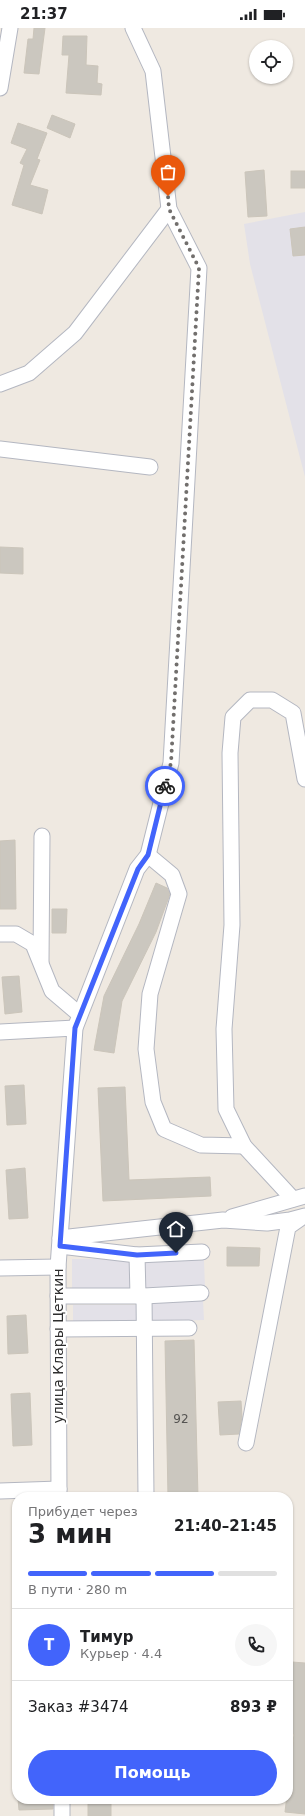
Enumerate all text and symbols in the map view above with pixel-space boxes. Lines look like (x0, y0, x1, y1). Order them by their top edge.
text: 21:37 (20, 5, 68, 23)
map controls (249, 40, 293, 84)
button: locate (249, 40, 293, 84)
pin (151, 155, 185, 196)
icon: bag (157, 161, 179, 183)
courier (145, 766, 185, 806)
icon: bike (154, 775, 176, 797)
pin (159, 1212, 193, 1253)
icon: home (165, 1218, 187, 1240)
street label: улица Клары Цеткин (50, 1268, 66, 1424)
house number: 92 (173, 1412, 189, 1426)
text: Прибудет через (28, 1504, 138, 1519)
text: 21:40–21:45 (174, 1517, 277, 1535)
text: 3 мин (28, 1519, 113, 1549)
text: В пути · 280 m (28, 1582, 127, 1597)
button: phone (235, 1624, 277, 1666)
text: Тимур (80, 1628, 134, 1646)
text: Т (44, 1636, 54, 1654)
text: Курьер · 4.4 (80, 1646, 162, 1661)
text: Заказ #3474 (28, 1698, 129, 1716)
text: 893 ₽ (230, 1698, 277, 1716)
button: Помощь (28, 1750, 277, 1796)

